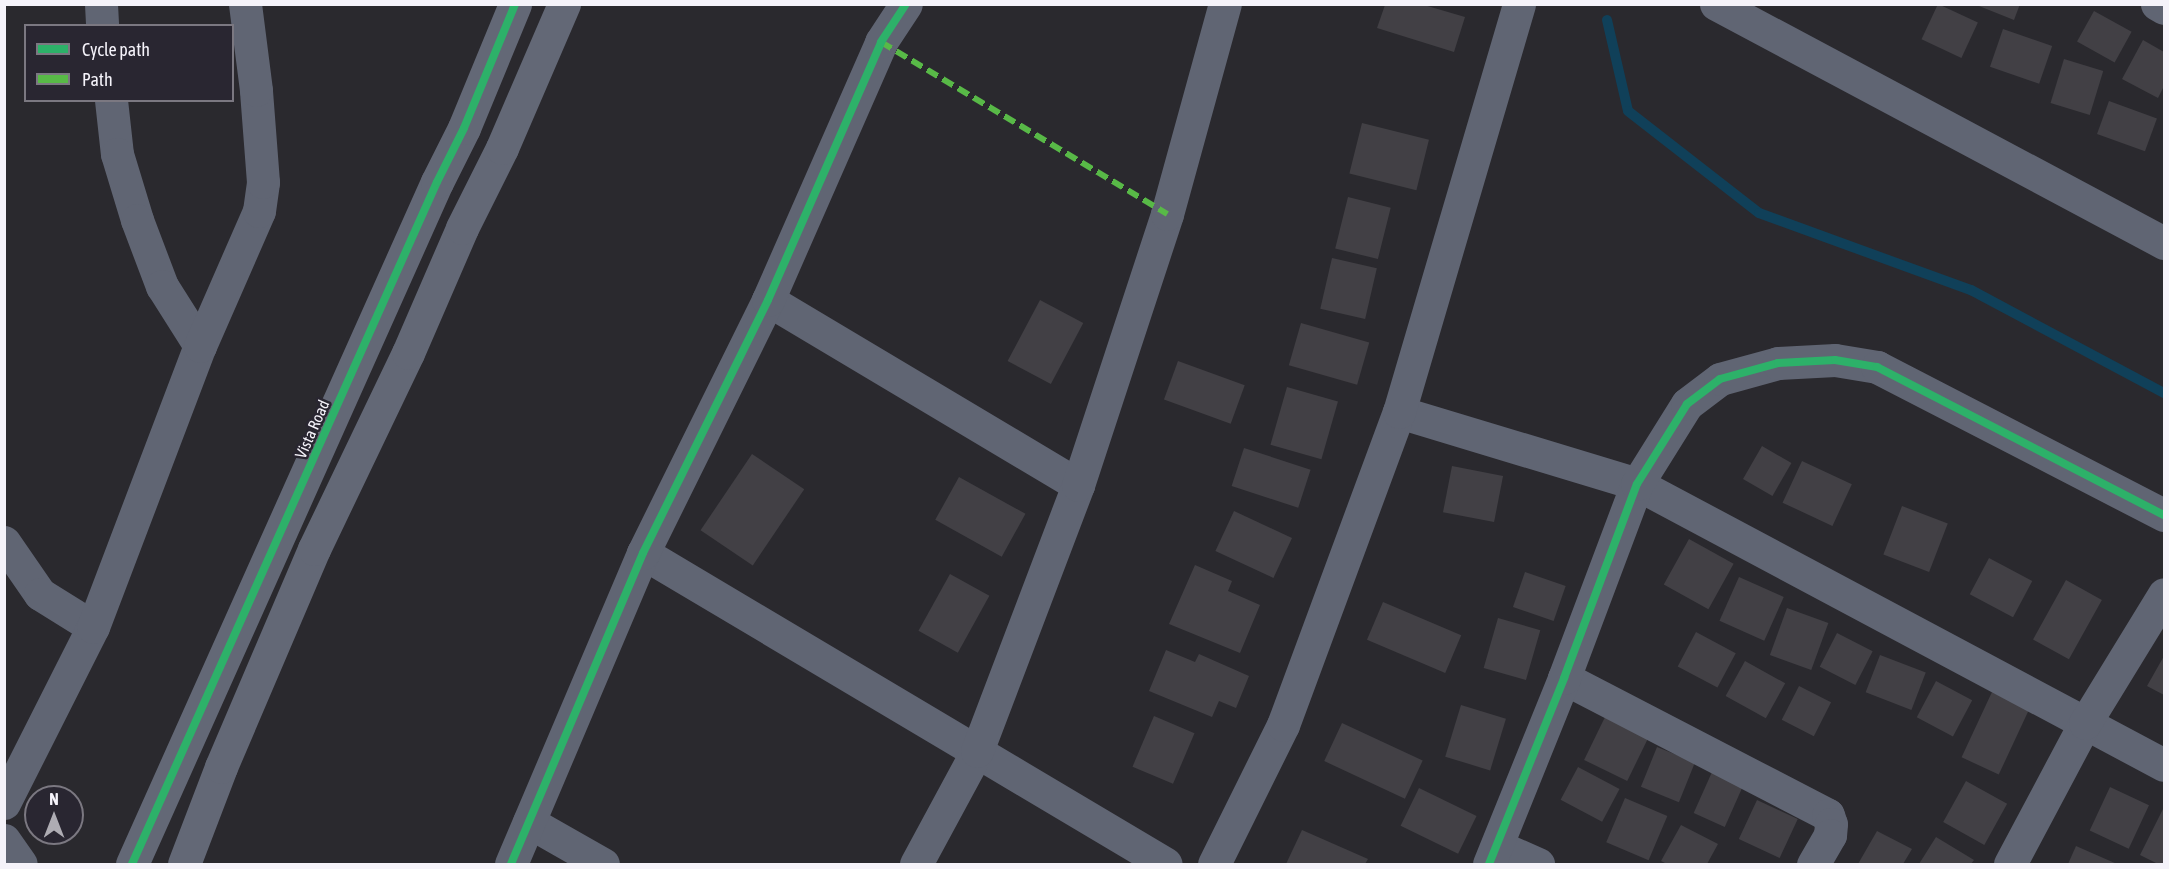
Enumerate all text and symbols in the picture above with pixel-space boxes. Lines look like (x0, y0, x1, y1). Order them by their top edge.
legend (24, 24, 234, 102)
text: Cycle path (82, 39, 150, 60)
text: Path (82, 69, 113, 90)
street label: Vista Road (291, 397, 333, 461)
north arrow (24, 785, 84, 845)
text: N (49, 790, 59, 808)

